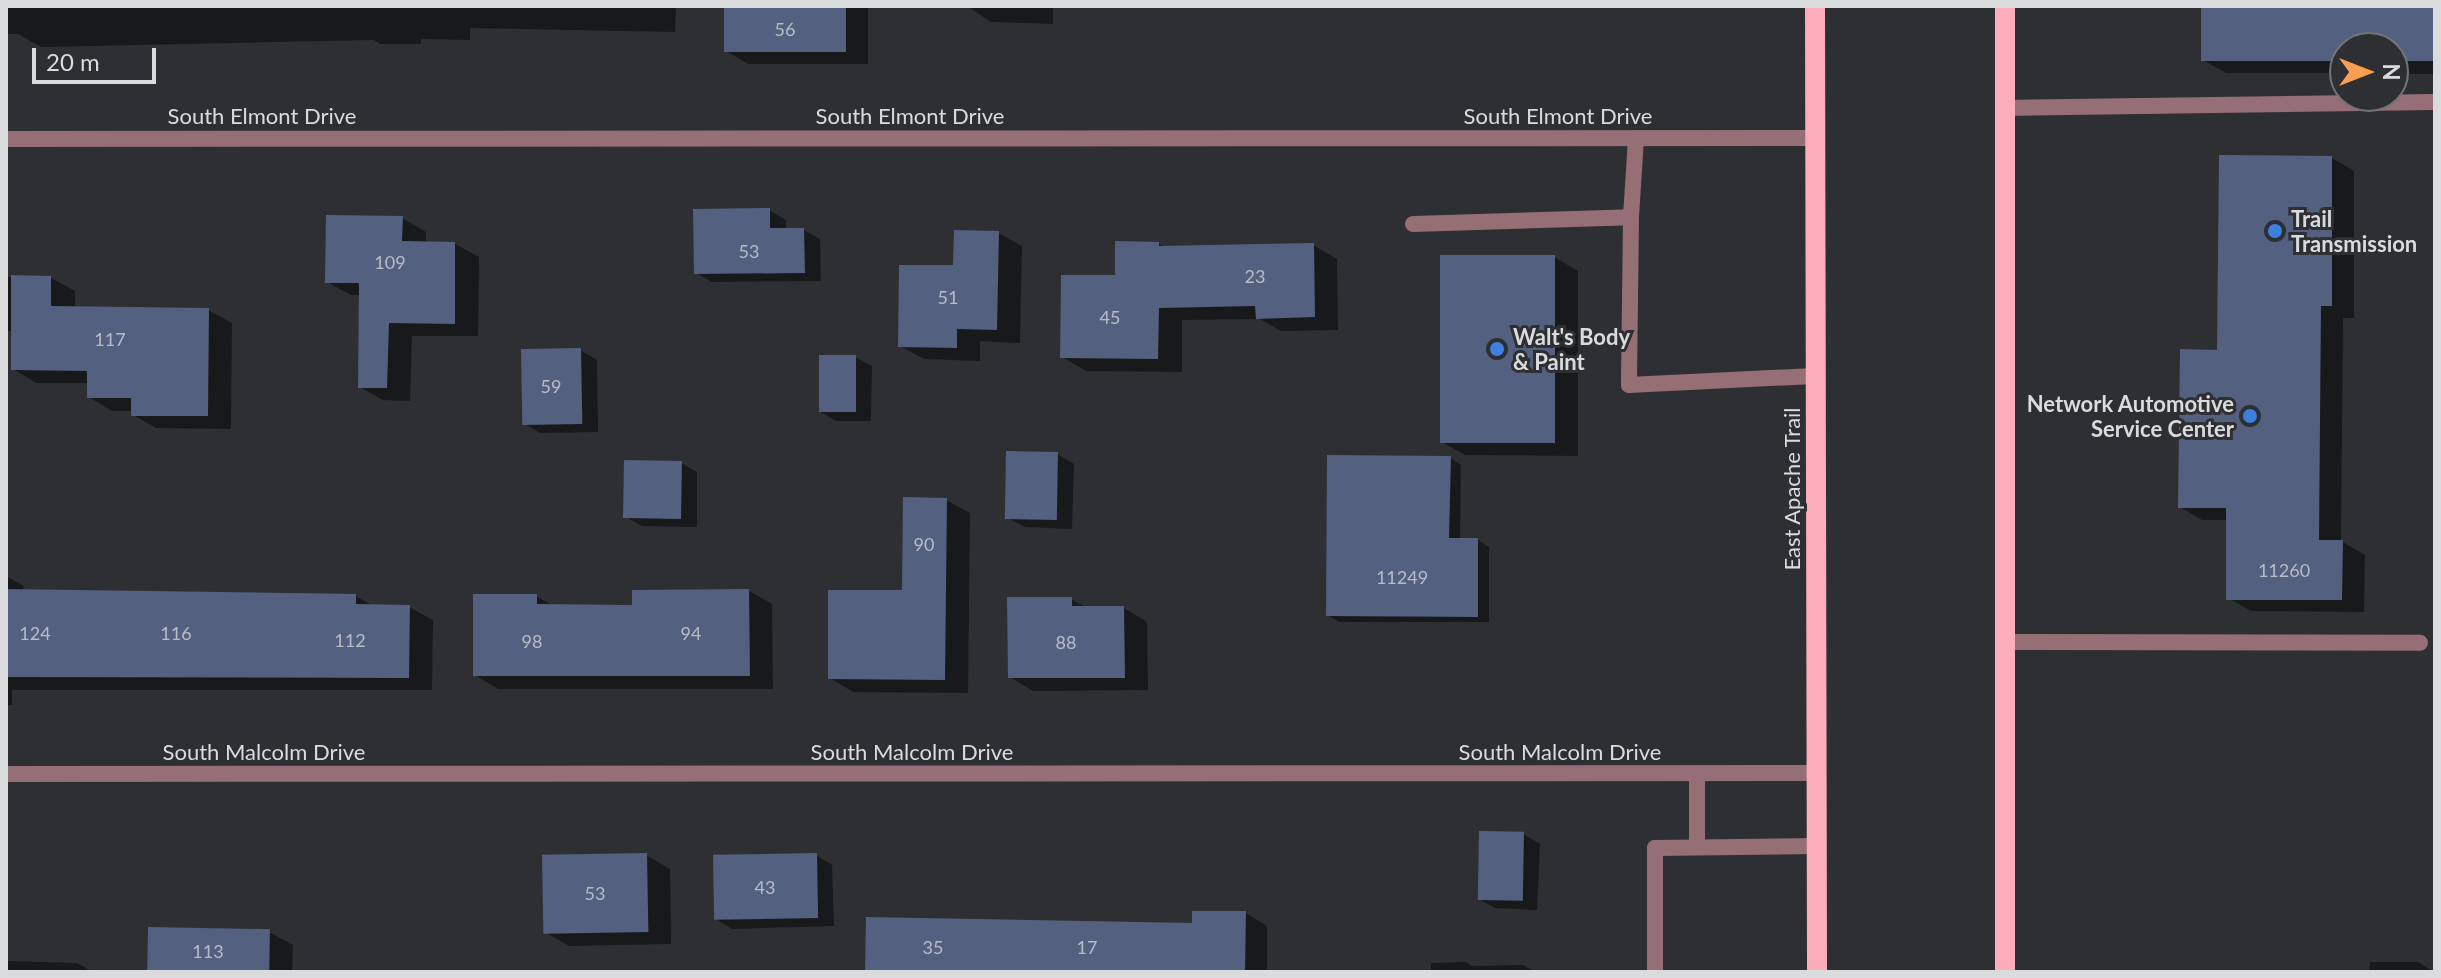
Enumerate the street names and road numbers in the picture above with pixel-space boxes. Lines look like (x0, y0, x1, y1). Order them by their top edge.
street label: South Elmont Drive (168, 103, 356, 129)
street label: South Elmont Drive (816, 103, 1004, 129)
street label: South Elmont Drive (1464, 103, 1652, 129)
street label: East Apache Trail (1779, 407, 1805, 571)
street label: South Malcolm Drive (163, 739, 365, 765)
street label: South Malcolm Drive (811, 739, 1013, 765)
street label: South Malcolm Drive (1459, 739, 1661, 765)

